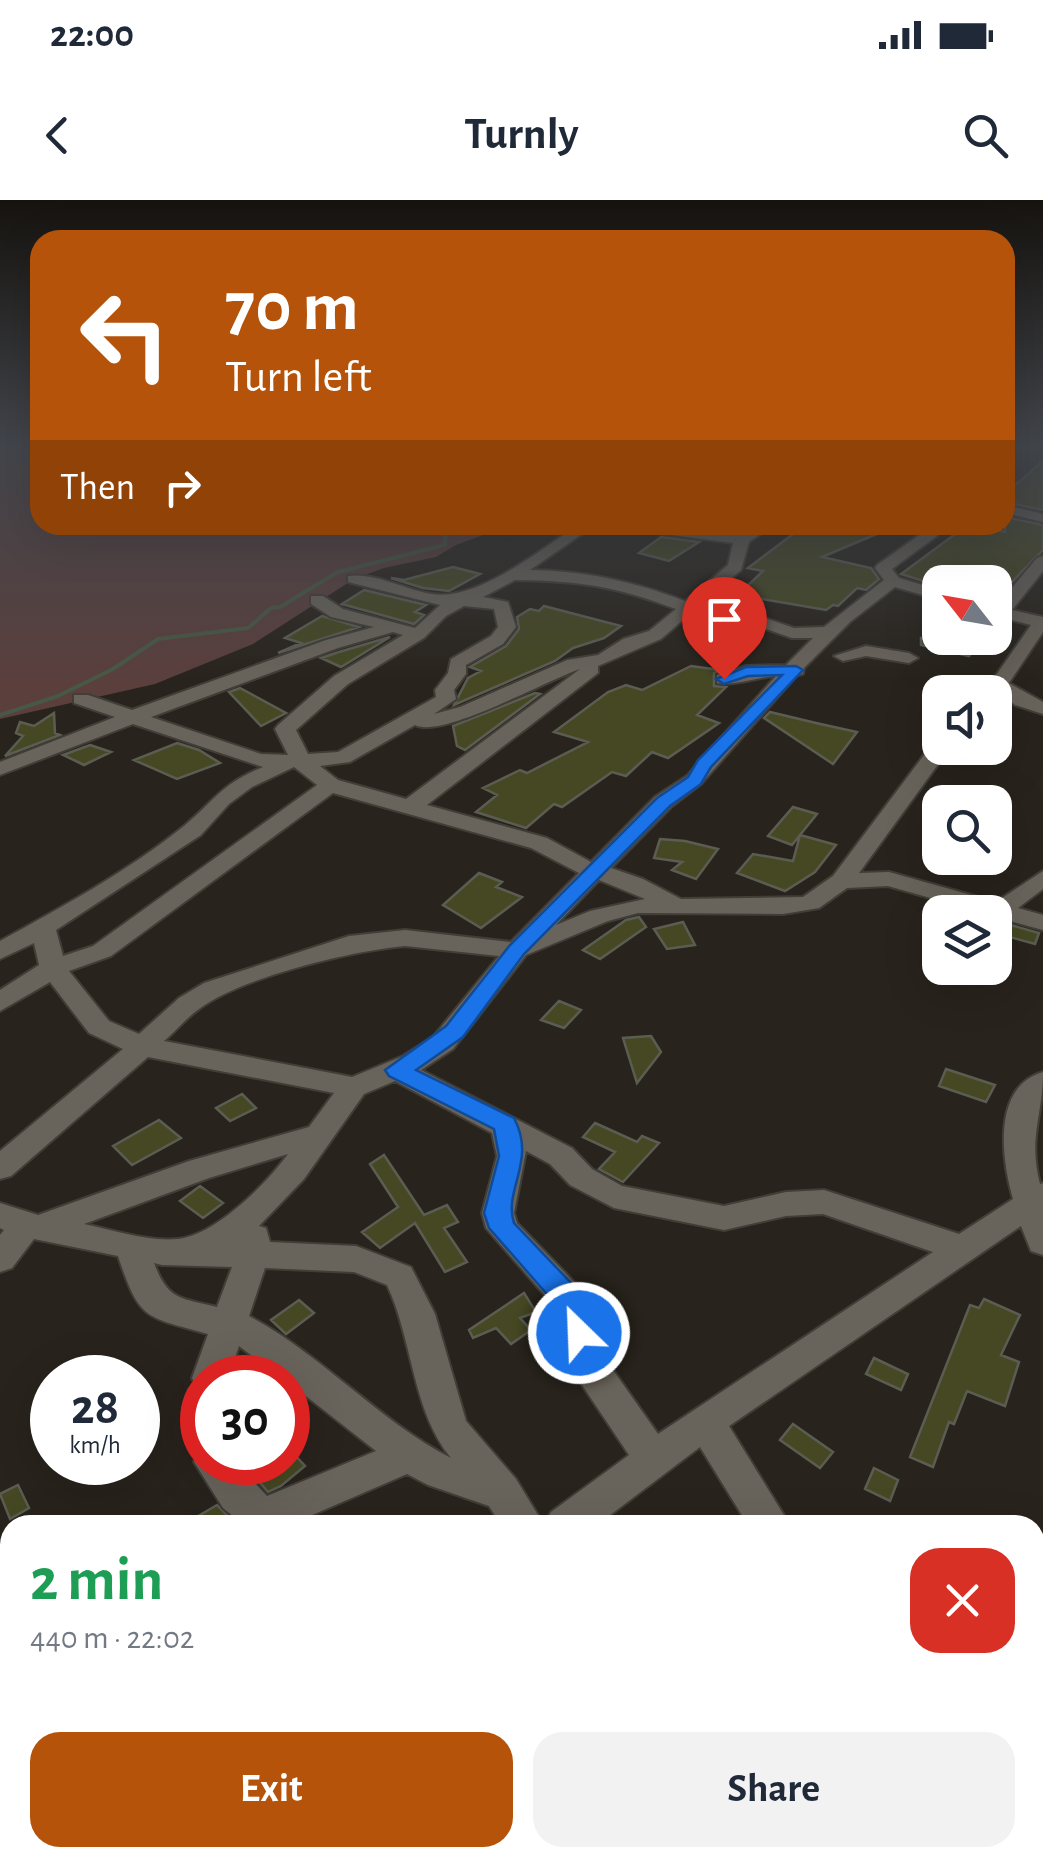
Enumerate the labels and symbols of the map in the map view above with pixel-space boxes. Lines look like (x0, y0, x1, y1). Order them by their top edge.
north arrow (922, 565, 1012, 655)
pin (682, 577, 767, 680)
position arrow (527, 1281, 631, 1385)
speed limit sign: 30 (180, 1355, 310, 1485)

